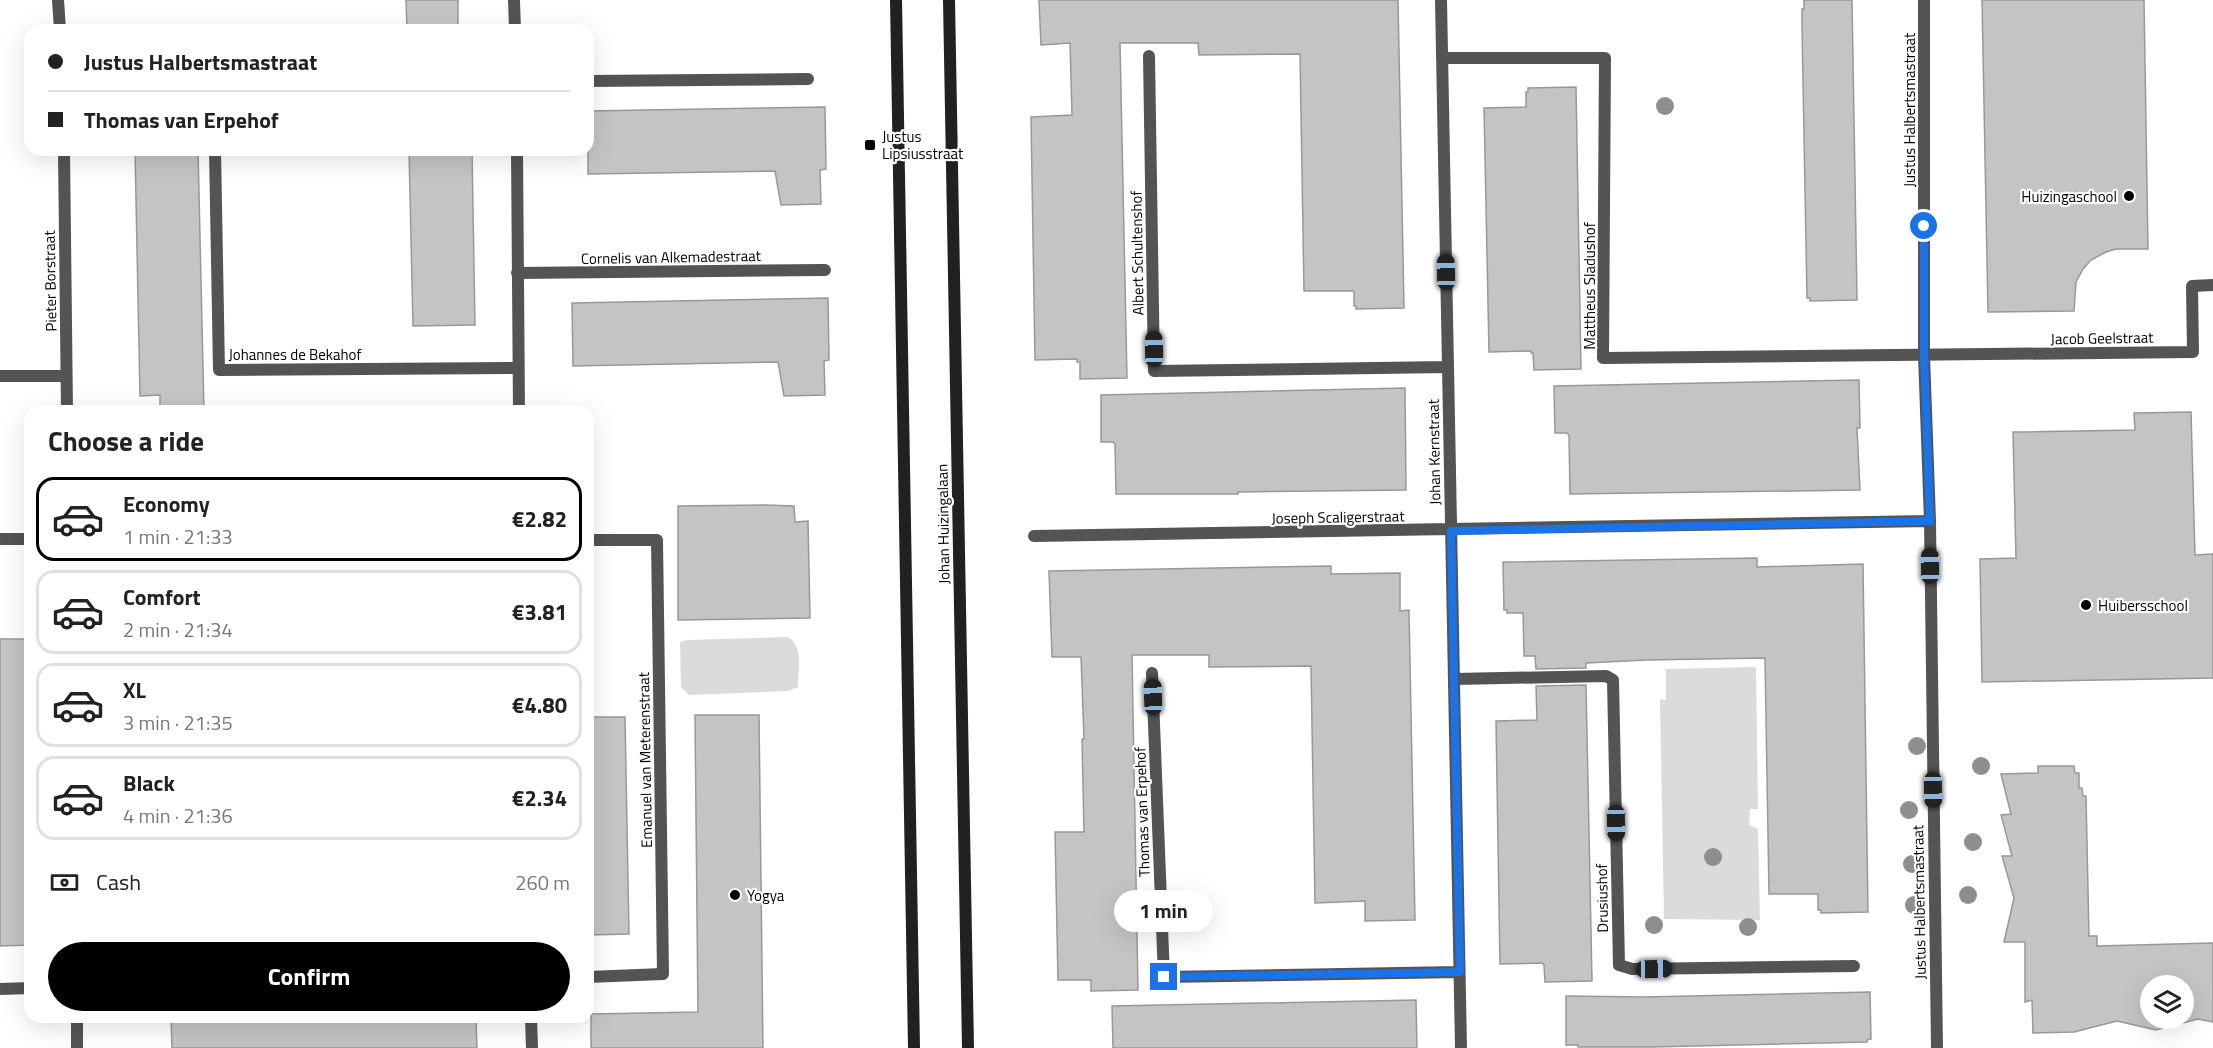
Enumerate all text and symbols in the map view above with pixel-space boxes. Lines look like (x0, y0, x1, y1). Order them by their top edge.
street label: Justus Halbertsmastraat (1898, 32, 1921, 187)
text: Justus Halbertsmastraat (84, 45, 317, 79)
text: Thomas van Erpehof (84, 103, 279, 137)
place label: Justus Lipsiusstraat (882, 125, 964, 165)
marker: Justus Lipsiusstraat (863, 138, 877, 152)
place label: Huizingaschool (2021, 185, 2117, 208)
marker: Huizingaschool (2122, 189, 2136, 203)
street label: Albert Schultenshof (1124, 190, 1150, 315)
route start (1910, 212, 1937, 239)
street label: Mattheus Sladushof (1578, 222, 1601, 350)
street label: Pieter Borstraat (38, 230, 62, 332)
street label: Cornelis van Alkemadestraat (581, 244, 762, 270)
car (1437, 254, 1455, 290)
street label: Jacob Geelstraat (2050, 326, 2154, 350)
car (1145, 331, 1163, 367)
street label: Johannes de Bekahof (229, 343, 361, 366)
street label: Johan Kernstraat (1422, 398, 1446, 505)
text: Choose a ride (48, 420, 204, 461)
street label: Johan Huizingalaan (930, 464, 956, 584)
text: Economy (123, 487, 210, 521)
icon: car (51, 492, 105, 546)
text: €2.82 (512, 502, 567, 536)
street label: Joseph Scaligerstraat (1271, 504, 1405, 530)
text: 1 min · 21:33 (123, 521, 233, 552)
car (1921, 548, 1939, 584)
text: Comfort (123, 580, 201, 614)
icon: car (51, 585, 105, 639)
place label: Huibersschool (2098, 594, 2188, 617)
text: €3.81 (512, 595, 567, 629)
marker: Huibersschool (2079, 598, 2093, 612)
text: 2 min · 21:34 (123, 614, 233, 645)
street label: Emanuel van Meterenstraat (632, 671, 658, 848)
text: XL (123, 673, 146, 707)
icon: car (51, 678, 105, 732)
car (1143, 679, 1163, 715)
text: €4.80 (512, 688, 567, 722)
text: 3 min · 21:35 (123, 707, 233, 738)
street label: Thomas van Erpehof (1128, 747, 1156, 877)
text: Black (123, 766, 175, 800)
icon: car (51, 771, 105, 825)
car (1924, 772, 1942, 808)
text: €2.34 (512, 781, 567, 815)
text: 4 min · 21:36 (123, 800, 233, 831)
car (1607, 805, 1625, 841)
street label: Justus Halbertsmastraat (1906, 824, 1932, 979)
street label: Drusiushof (1590, 863, 1614, 933)
text: Cash (96, 865, 141, 899)
icon: cash (48, 866, 81, 899)
text: 260 m (515, 867, 570, 898)
place label: Yogya (747, 884, 785, 907)
marker: Yogya (728, 888, 742, 902)
callout: 1 min (1114, 890, 1214, 932)
text: 1 min (1139, 895, 1188, 926)
button: Confirm (48, 942, 570, 1011)
car (1636, 960, 1672, 978)
route end (1150, 963, 1177, 990)
map controls (2140, 975, 2194, 1029)
button: layers (2140, 975, 2194, 1029)

